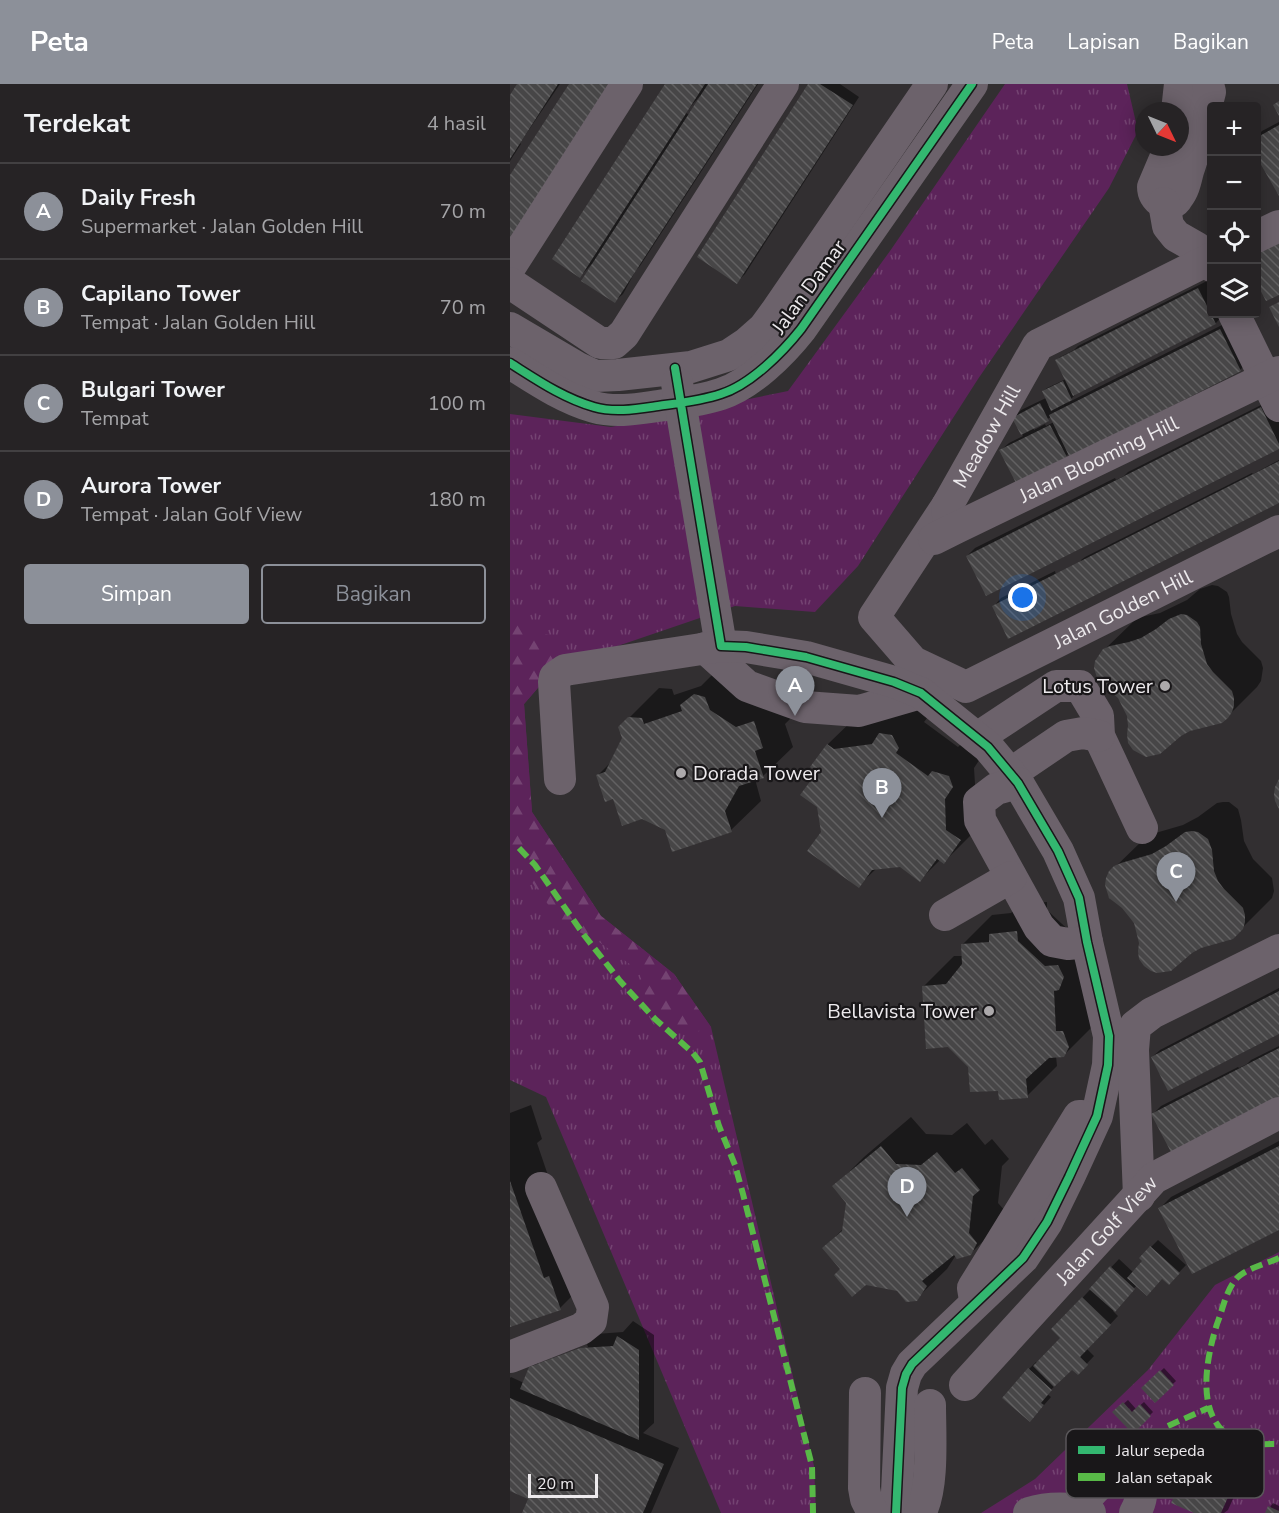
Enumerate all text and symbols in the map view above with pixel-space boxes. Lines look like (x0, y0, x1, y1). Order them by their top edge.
text: Peta (30, 23, 89, 61)
text: Peta (992, 28, 1034, 56)
text: Lapisan (1067, 28, 1140, 56)
text: Bagikan (1173, 28, 1249, 56)
north arrow (1135, 102, 1189, 156)
map controls (1207, 102, 1261, 318)
button: + (1207, 102, 1261, 156)
text: Terdekat (24, 106, 130, 141)
text: 4 hasil (427, 110, 486, 137)
button: − (1207, 156, 1261, 210)
text: Daily Fresh (81, 183, 196, 213)
text: A (36, 198, 51, 225)
text: 70 m (440, 198, 486, 225)
button: locate (1207, 210, 1261, 264)
text: Supermarket · Jalan Golden Hill (81, 213, 363, 240)
street label: Jalan Damar (765, 234, 852, 340)
button: layers (1207, 264, 1261, 318)
text: Capilano Tower (81, 279, 240, 309)
text: B (37, 294, 50, 321)
text: 70 m (440, 294, 486, 321)
text: Tempat · Jalan Golden Hill (81, 309, 315, 336)
text: Bulgari Tower (81, 375, 225, 405)
street label: Meadow Hill (947, 379, 1027, 493)
text: C (37, 390, 50, 417)
text: 100 m (428, 390, 486, 417)
text: Tempat (81, 405, 149, 432)
street label: Jalan Blooming Hill (1014, 409, 1183, 509)
text: Aurora Tower (81, 471, 221, 501)
text: D (36, 486, 51, 513)
text: 180 m (428, 486, 486, 513)
text: Tempat · Jalan Golf View (81, 501, 302, 528)
street label: Jalan Golden Hill (1048, 563, 1197, 655)
button: Simpan (24, 564, 249, 624)
button: Bagikan (261, 564, 486, 624)
your location (1008, 583, 1037, 612)
pin: A (776, 666, 814, 716)
place label: Lotus Tower (1042, 673, 1153, 700)
marker: Lotus Tower (1158, 679, 1172, 693)
place label: Dorada Tower (693, 760, 820, 787)
marker: Dorada Tower (674, 766, 688, 780)
pin: B (862, 768, 902, 818)
pin: C (1156, 852, 1196, 902)
place label: Bellavista Tower (827, 998, 977, 1025)
marker: Bellavista Tower (982, 1004, 996, 1018)
pin: D (888, 1168, 926, 1217)
street label: Jalan Golf View (1049, 1169, 1164, 1291)
legend (1066, 1429, 1264, 1498)
text: Jalur sepeda (1115, 1440, 1205, 1462)
text: Jalan setapak (1115, 1467, 1213, 1489)
scale bar (528, 1471, 598, 1498)
text: 20 m (537, 1473, 574, 1495)

